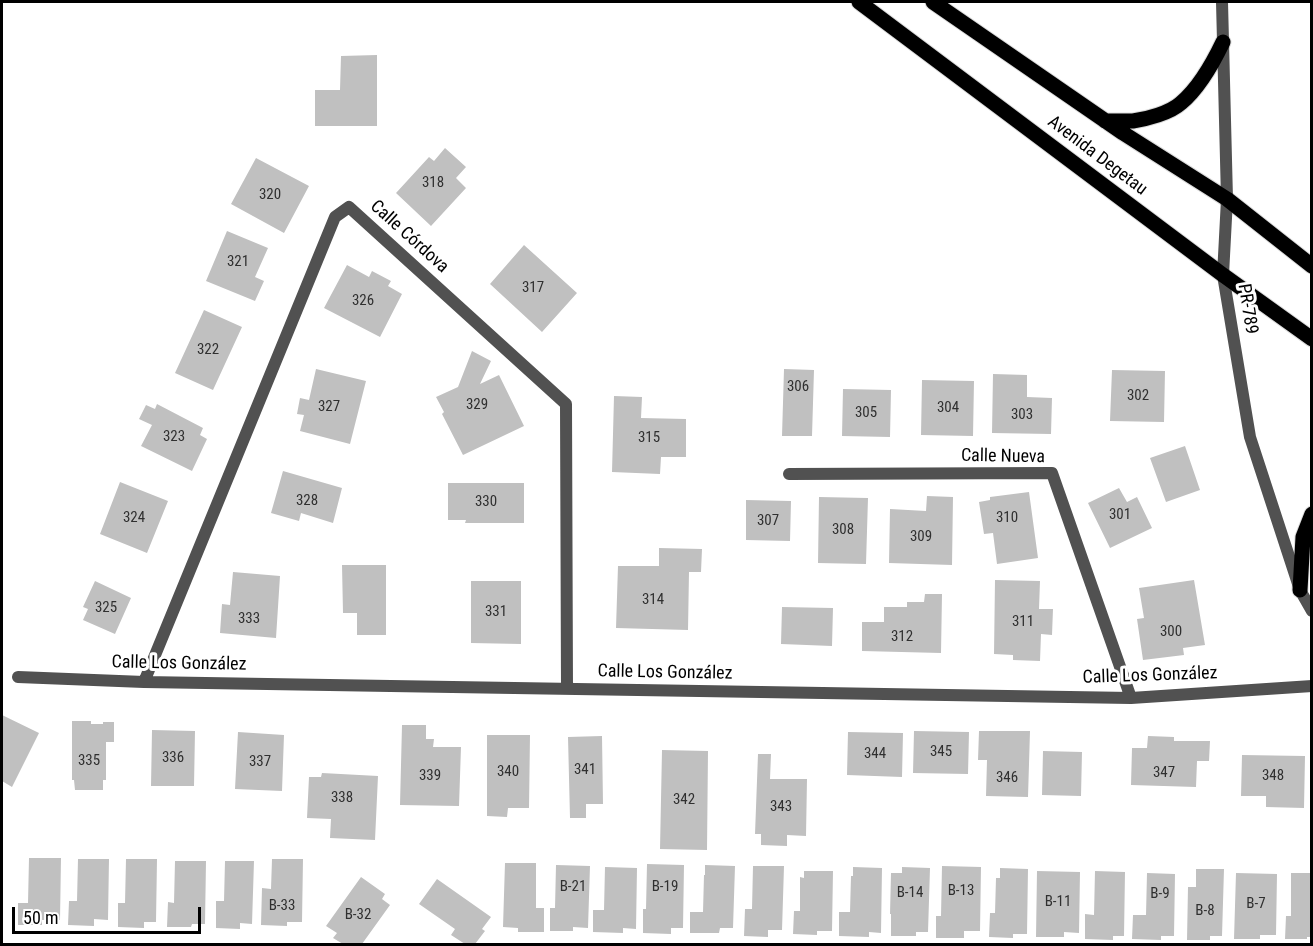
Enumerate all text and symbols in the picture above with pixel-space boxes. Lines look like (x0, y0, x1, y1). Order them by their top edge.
street label: Avenida Degetau (1043, 112, 1151, 200)
house number: 318 (422, 174, 444, 192)
house number: 320 (259, 186, 281, 204)
street label: Calle Córdova (365, 196, 453, 278)
house number: 321 (227, 253, 249, 271)
house number: 317 (522, 279, 544, 297)
street label: PR-789 (1232, 282, 1262, 336)
house number: 326 (352, 292, 374, 310)
house number: 322 (197, 341, 219, 359)
house number: 306 (787, 378, 809, 396)
house number: 302 (1127, 387, 1149, 405)
house number: 329 (466, 396, 488, 414)
house number: 327 (318, 398, 340, 416)
house number: 304 (937, 399, 959, 417)
house number: 305 (855, 404, 877, 422)
house number: 303 (1011, 406, 1033, 424)
house number: 323 (163, 428, 185, 446)
house number: 315 (638, 429, 660, 447)
street label: Calle Nueva (961, 445, 1045, 469)
house number: 328 (296, 492, 318, 510)
house number: 330 (475, 493, 497, 511)
house number: 301 (1109, 506, 1131, 524)
house number: 324 (123, 509, 145, 527)
house number: 310 (996, 509, 1018, 527)
house number: 307 (757, 512, 779, 530)
house number: 308 (832, 521, 854, 539)
house number: 309 (910, 528, 932, 546)
house number: 314 (642, 591, 664, 609)
house number: 325 (95, 599, 117, 617)
house number: 331 (485, 603, 507, 621)
house number: 333 (238, 610, 260, 628)
house number: 311 (1012, 613, 1034, 631)
house number: 300 (1160, 623, 1182, 641)
house number: 312 (891, 628, 913, 646)
street label: Calle Los González (111, 652, 247, 676)
street label: Calle Los González (597, 661, 733, 685)
street label: Calle Los González (1082, 663, 1218, 689)
house number: 345 (930, 743, 952, 761)
house number: 344 (864, 745, 886, 763)
house number: 336 (162, 749, 184, 767)
house number: 335 (78, 752, 100, 770)
house number: 337 (249, 753, 271, 771)
house number: 341 (574, 761, 596, 779)
house number: 340 (497, 763, 519, 781)
house number: 347 (1153, 764, 1175, 782)
house number: 339 (419, 767, 441, 785)
house number: 348 (1262, 767, 1284, 785)
house number: 346 (996, 769, 1018, 787)
house number: 338 (331, 789, 353, 807)
house number: 342 (673, 791, 695, 809)
house number: 343 (770, 798, 792, 816)
house number: B-21 (560, 878, 586, 896)
house number: B-19 (652, 878, 678, 896)
house number: B-13 (948, 882, 974, 900)
house number: B-14 (897, 884, 923, 902)
house number: B-9 (1150, 885, 1170, 903)
house number: B-11 (1045, 893, 1071, 911)
scale bar (15, 895, 204, 933)
house number: B-7 (1246, 895, 1266, 913)
house number: B-33 (269, 897, 295, 915)
house number: B-8 (1195, 902, 1215, 920)
house number: B-32 (345, 906, 371, 924)
text: 50 m (23, 907, 58, 928)

